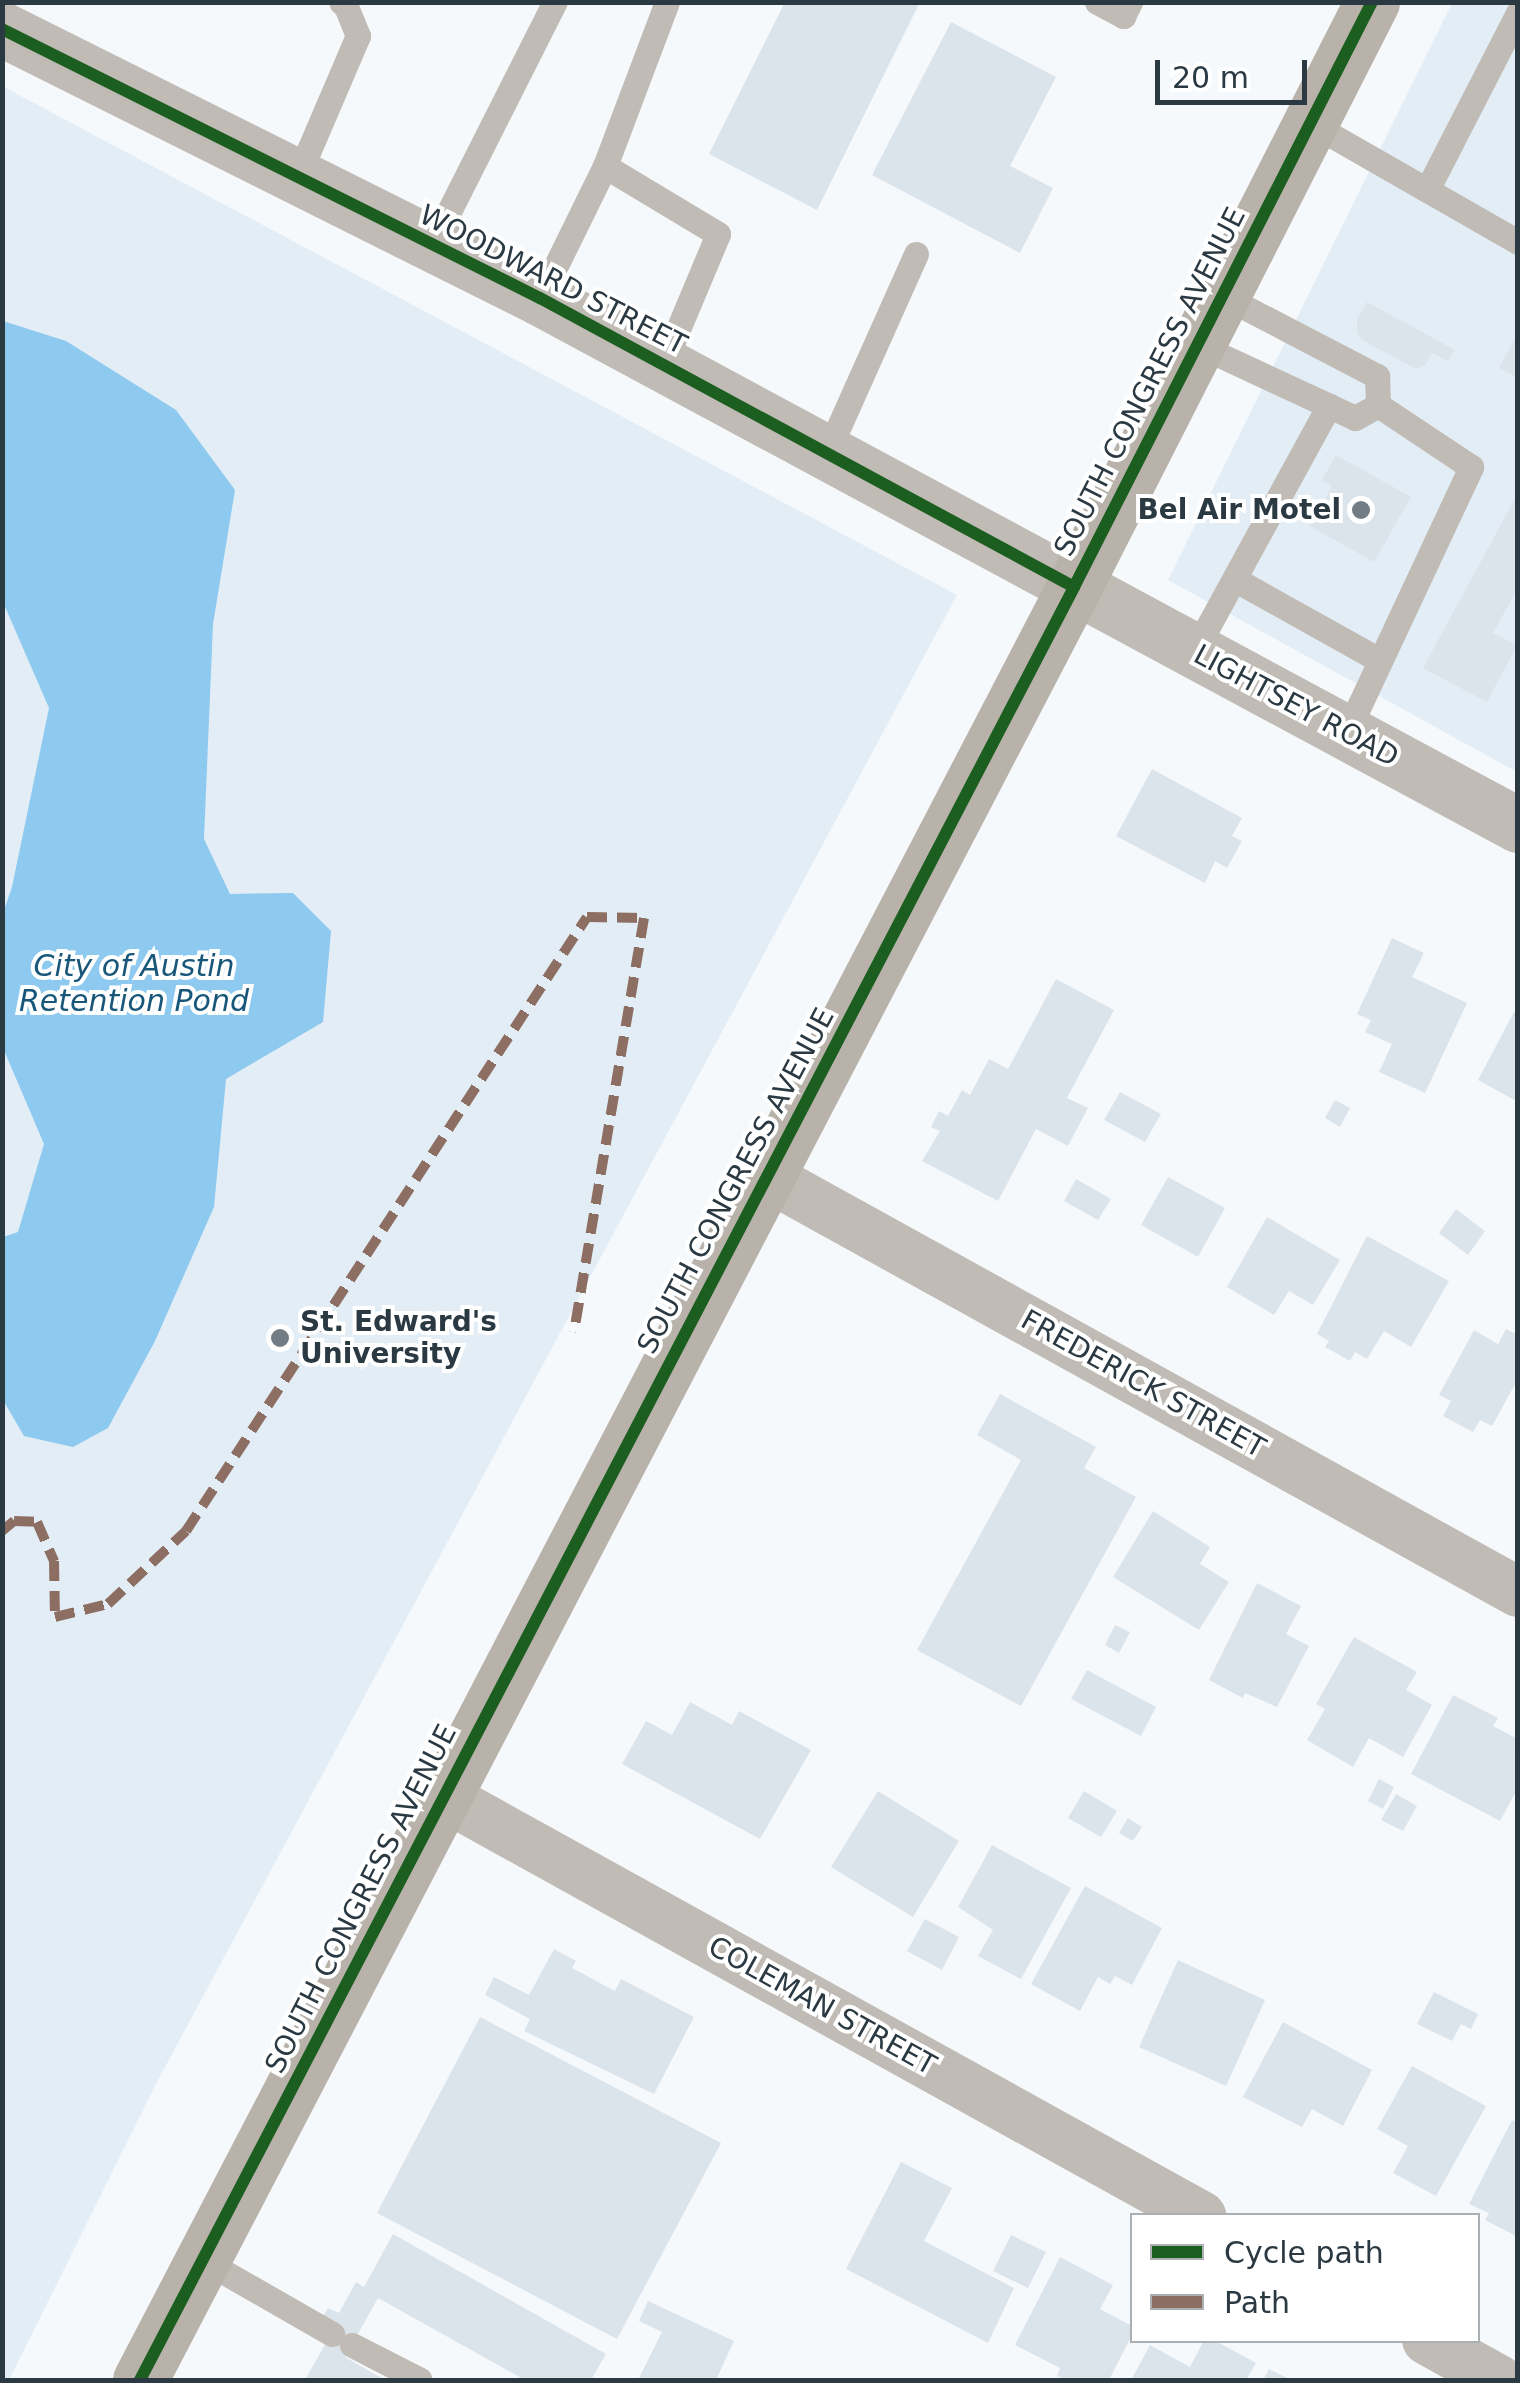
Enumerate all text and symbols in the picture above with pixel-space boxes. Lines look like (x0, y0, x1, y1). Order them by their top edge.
scale bar (1160, 40, 1312, 102)
text: 20 m (1172, 60, 1249, 95)
street label: WOODWARD STREET (414, 198, 692, 362)
street label: SOUTH CONGRESS AVENUE (1047, 202, 1253, 562)
place label: Bel Air Motel (1137, 493, 1341, 527)
marker: Bel Air Motel (1350, 499, 1372, 521)
street label: LIGHTSEY ROAD (1188, 638, 1404, 774)
water label: City of Austin Retention Pond (19, 948, 249, 1018)
street label: SOUTH CONGRESS AVENUE (630, 1002, 842, 1360)
street label: FREDERICK STREET (1015, 1303, 1271, 1465)
place label: St. Edward's University (300, 1305, 497, 1371)
marker: St. Edward's University (269, 1327, 291, 1349)
street label: SOUTH CONGRESS AVENUE (258, 1719, 464, 2079)
street label: COLEMAN STREET (702, 1930, 942, 2082)
legend (1130, 2213, 1480, 2343)
text: Cycle path (1224, 2235, 1384, 2270)
text: Path (1224, 2285, 1290, 2320)

